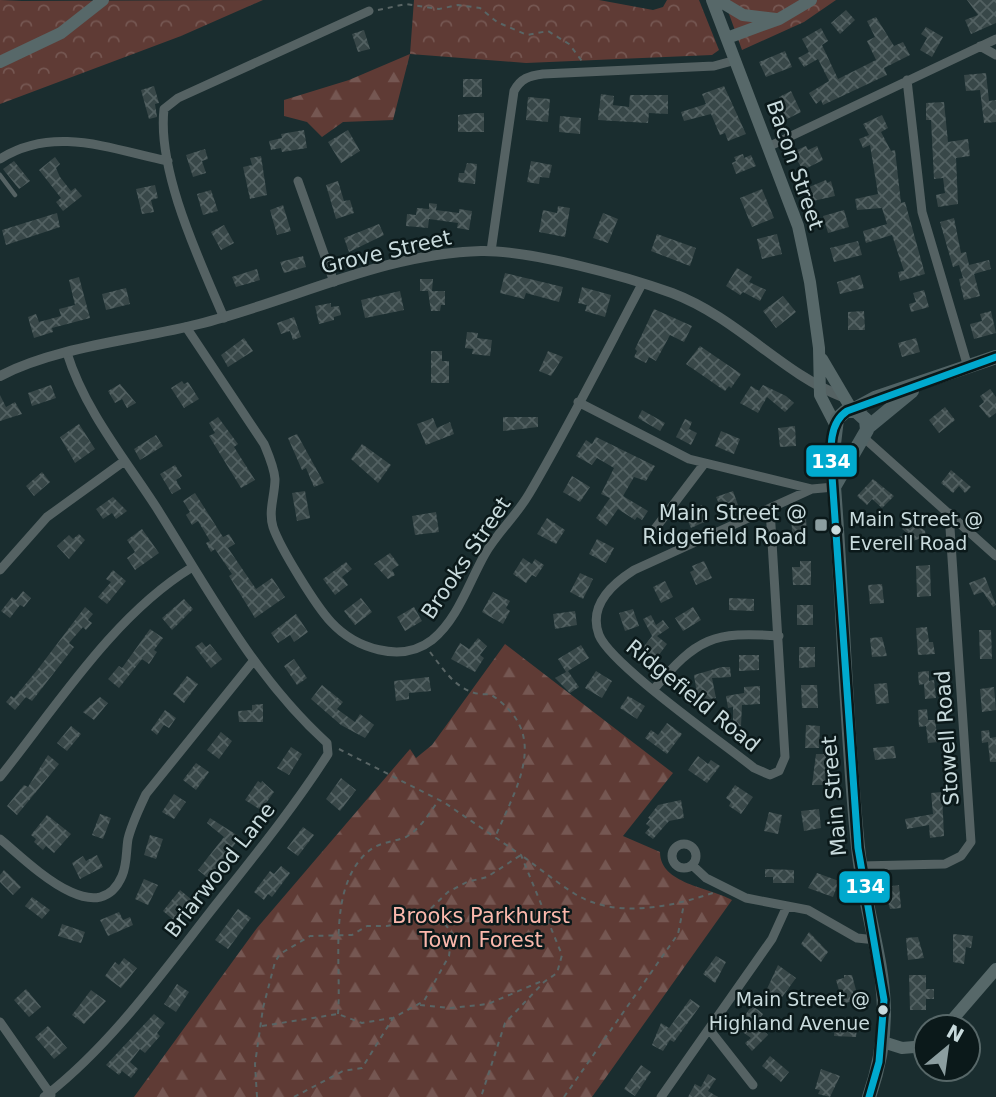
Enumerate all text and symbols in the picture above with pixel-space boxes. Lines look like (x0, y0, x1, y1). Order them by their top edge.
street label: Bacon Street (762, 97, 828, 233)
street label: Grove Street (318, 225, 454, 279)
line badge: 134 (805, 444, 858, 478)
text: 134 (811, 450, 851, 472)
street label: Brooks Street (416, 492, 516, 624)
place label: Main Street @ Ridgefield Road (642, 501, 807, 549)
place label: Main Street @ Everell Road (849, 508, 983, 554)
marker: Main Street @ Ridgefield Road (813, 517, 829, 533)
marker: Main Street @ Everell Road (829, 523, 843, 537)
street label: Ridgefield Road (621, 635, 765, 757)
street label: Stowell Road (930, 670, 964, 806)
street label: Main Street (817, 735, 851, 857)
street label: Briarwood Lane (160, 798, 280, 942)
line badge: 134 (838, 870, 891, 904)
text: 134 (845, 875, 885, 897)
park label: Brooks Parkhurst Town Forest (392, 904, 570, 952)
place label: Main Street @ Highland Avenue (709, 988, 870, 1034)
marker: Main Street @ Highland Avenue (876, 1003, 890, 1017)
north arrow (912, 1013, 982, 1083)
text: N (943, 1020, 968, 1047)

